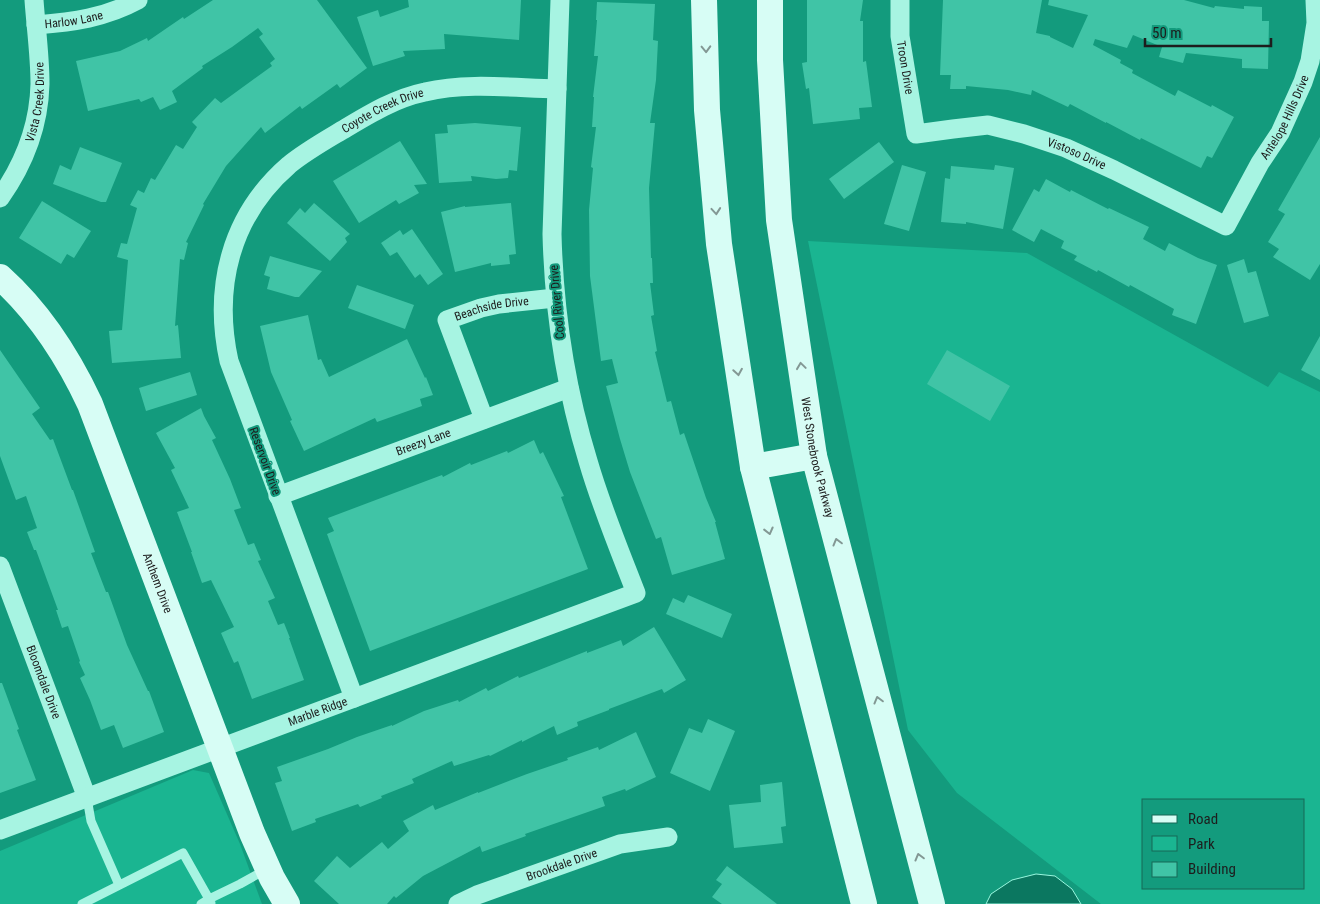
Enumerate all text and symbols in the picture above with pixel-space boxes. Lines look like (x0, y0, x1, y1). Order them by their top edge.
street label: Harlow Lane (44, 8, 105, 31)
scale bar (1145, 15, 1271, 47)
text: 50 m (1152, 24, 1182, 42)
street label: Troon Drive (894, 40, 916, 96)
one-way arrow (701, 45, 711, 53)
street label: Vista Creek Drive (23, 61, 47, 144)
street label: Antelope Hills Drive (1257, 73, 1312, 162)
street label: Coyote Creek Drive (339, 85, 425, 136)
street label: Vistoso Drive (1045, 135, 1108, 172)
one-way arrow (710, 207, 721, 215)
street label: Cool River Drive (547, 264, 567, 340)
street label: Beachside Drive (453, 294, 530, 324)
one-way arrow (796, 362, 807, 370)
one-way arrow (732, 368, 743, 376)
street label: West Stonebrook Parkway (798, 396, 837, 519)
street label: Reservoir Drive (246, 425, 284, 497)
street label: Breezy Lane (394, 425, 453, 459)
one-way arrow (763, 527, 774, 536)
one-way arrow (832, 538, 843, 547)
street label: Anthem Drive (140, 551, 175, 616)
street label: Bloomdale Drive (23, 643, 64, 721)
street label: Marble Ridge (286, 694, 350, 729)
one-way arrow (873, 695, 884, 704)
legend (1142, 799, 1305, 889)
text: Road (1188, 810, 1218, 828)
text: Park (1188, 835, 1215, 853)
street label: Brookdale Drive (524, 846, 599, 884)
one-way arrow (914, 852, 925, 861)
text: Building (1188, 860, 1236, 878)

